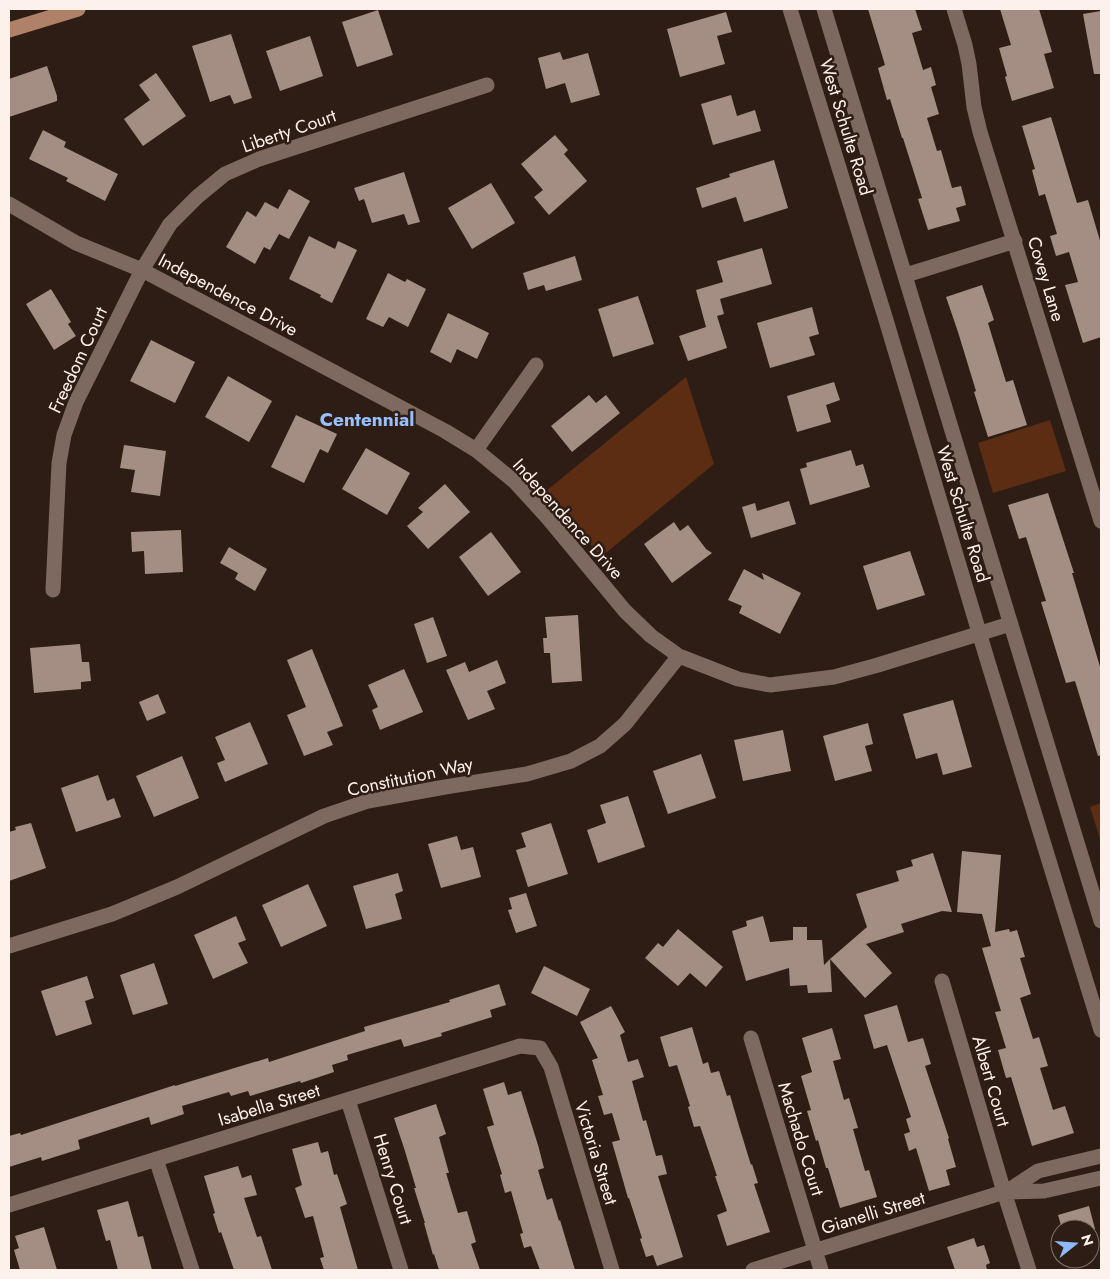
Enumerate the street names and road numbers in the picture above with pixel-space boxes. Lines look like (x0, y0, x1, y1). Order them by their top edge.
street label: West Schulte Road (813, 55, 879, 199)
street label: Liberty Court (238, 102, 340, 159)
street label: Covey Lane (1021, 233, 1071, 325)
street label: Independence Drive (154, 247, 302, 343)
street label: Freedom Court (42, 302, 114, 417)
street label: West Schulte Road (930, 442, 996, 586)
street label: Independence Drive (507, 453, 629, 585)
street label: Constitution Way (345, 751, 475, 803)
street label: Albert Court (966, 1032, 1017, 1130)
street label: Isabella Street (215, 1077, 324, 1133)
street label: Machado Court (771, 1079, 831, 1200)
street label: Victoria Street (568, 1098, 624, 1209)
street label: Henry Court (367, 1130, 419, 1228)
street label: Gianelli Street (818, 1185, 929, 1241)

